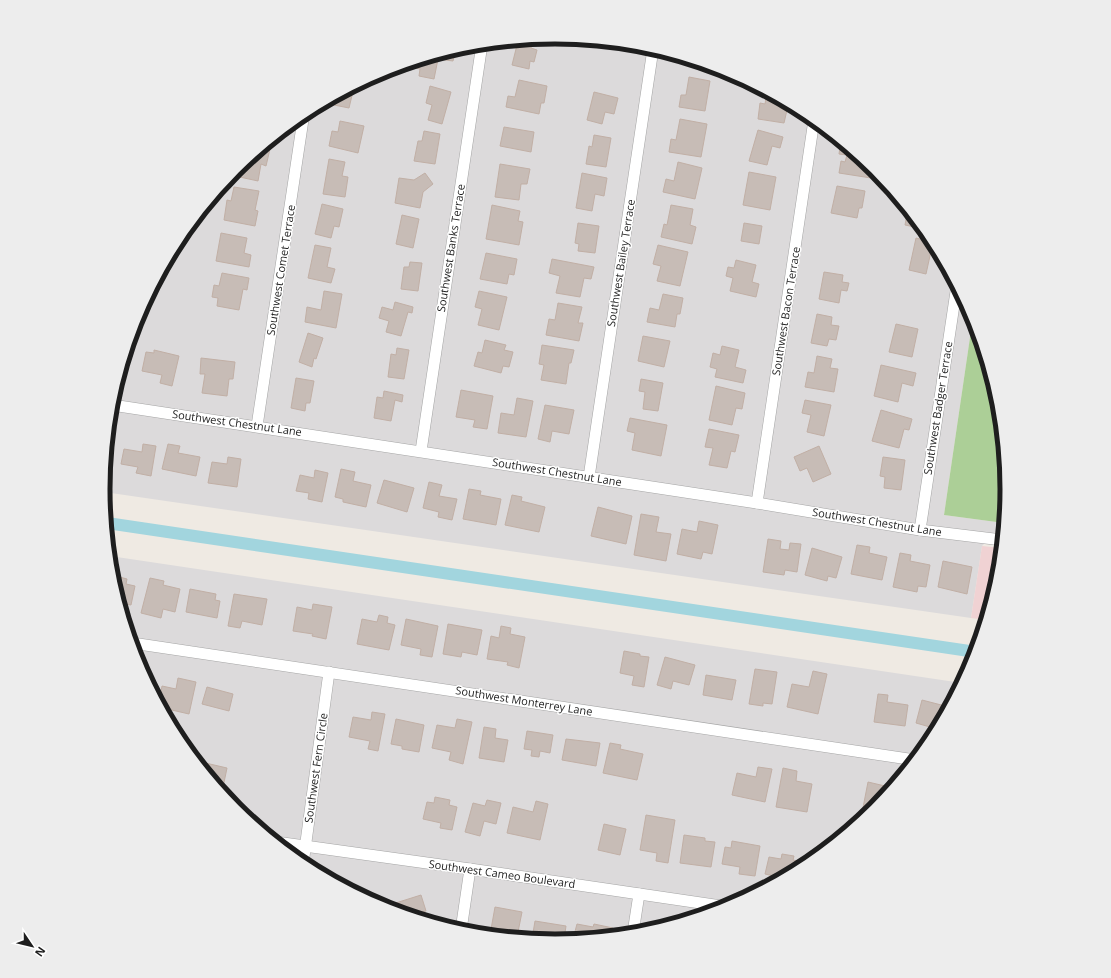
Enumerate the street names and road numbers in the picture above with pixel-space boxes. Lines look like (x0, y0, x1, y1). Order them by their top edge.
street label: Southwest Banks Terrace (433, 183, 468, 313)
street label: Southwest Bailey Terrace (603, 198, 638, 328)
street label: Southwest Comet Terrace (263, 203, 298, 336)
street label: Southwest Bacon Terrace (768, 245, 803, 376)
street label: Southwest Badger Terrace (920, 340, 955, 476)
street label: Southwest Chestnut Lane (171, 406, 303, 439)
street label: Southwest Chestnut Lane (491, 454, 623, 489)
street label: Southwest Chestnut Lane (811, 504, 943, 539)
street label: Southwest Monterrey Lane (455, 682, 594, 719)
street label: Southwest Fern Circle (300, 712, 331, 824)
street label: Southwest Cameo Boulevard (428, 856, 576, 891)

